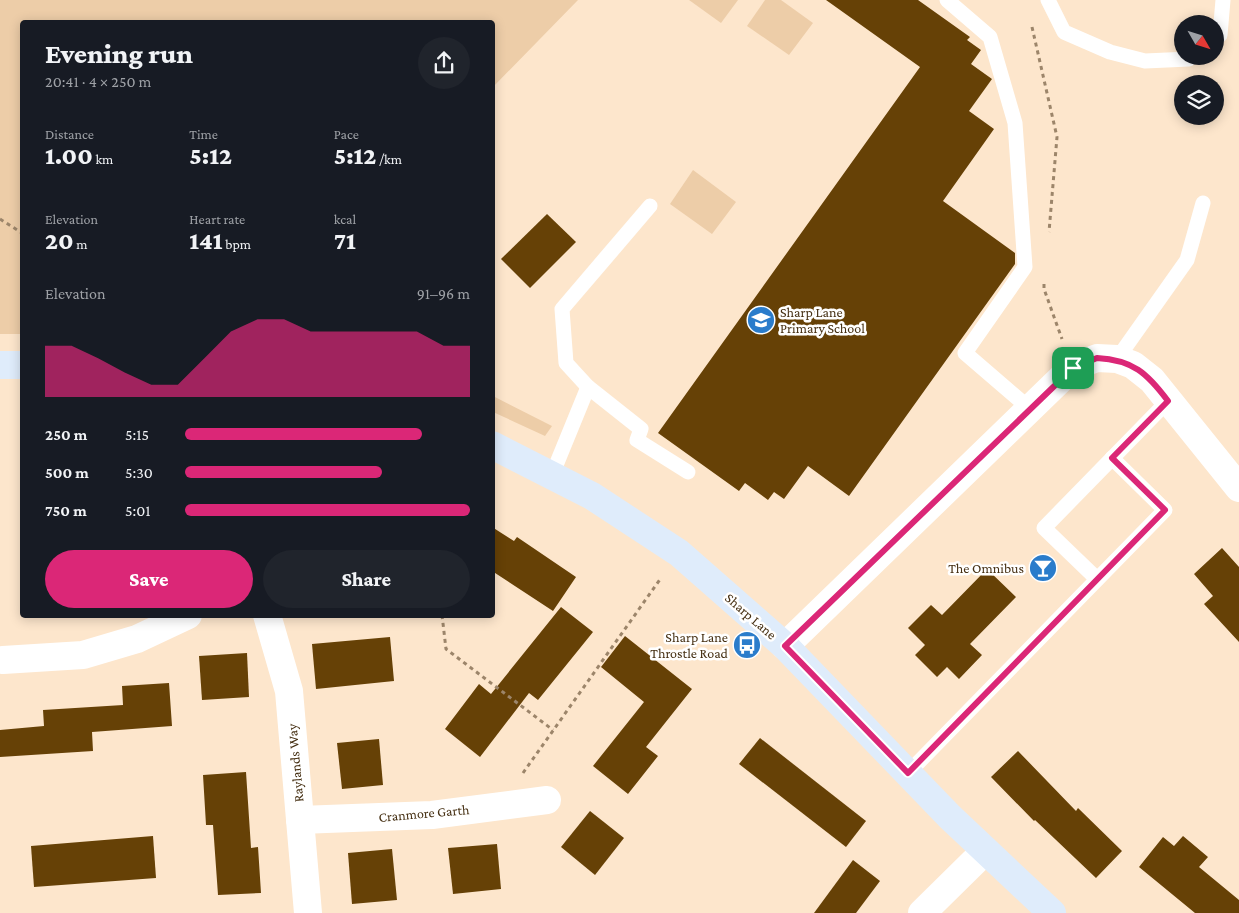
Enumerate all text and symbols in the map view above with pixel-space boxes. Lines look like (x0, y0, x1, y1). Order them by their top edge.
north arrow (1174, 15, 1224, 65)
map controls (1174, 15, 1224, 125)
button: share (418, 37, 470, 89)
text: Evening run (45, 38, 193, 69)
text: 20:41 · 4 × 250 m (45, 73, 151, 90)
button: layers (1174, 75, 1224, 125)
text: Distance (45, 126, 94, 142)
text: Time (189, 126, 218, 142)
text: Pace (334, 126, 359, 142)
text: 1.00 (45, 142, 93, 169)
text: 5:12 (189, 142, 232, 169)
text: 5:12 (334, 142, 376, 169)
text: km (93, 151, 113, 167)
text: /km (376, 151, 402, 167)
text: Elevation (45, 211, 98, 227)
text: Heart rate (189, 211, 245, 227)
text: kcal (334, 211, 356, 227)
text: 20 (45, 227, 74, 254)
text: 141 (189, 227, 223, 254)
text: 71 (334, 227, 356, 254)
text: m (74, 236, 88, 252)
text: bpm (223, 236, 251, 252)
text: Elevation (45, 285, 106, 302)
text: 91–96 m (417, 285, 470, 302)
place label: Sharp Lane Primary School (780, 304, 865, 336)
school or university icon: Sharp Lane Primary School (746, 305, 776, 335)
pin (1052, 347, 1094, 389)
icon: arrive (1059, 354, 1087, 382)
text: 250 m (45, 426, 87, 443)
text: 5:15 (125, 426, 149, 443)
text: 500 m (45, 464, 89, 481)
text: 5:30 (125, 464, 153, 481)
text: 750 m (45, 502, 87, 519)
text: 5:01 (125, 502, 151, 519)
button: Save (45, 550, 253, 608)
button: Share (263, 550, 470, 608)
bar icon: The Omnibus (1028, 553, 1058, 583)
place label: The Omnibus (948, 560, 1024, 576)
street label: Sharp Lane (722, 589, 780, 643)
place label: Sharp Lane Throstle Road (650, 629, 729, 661)
bus stop icon: Sharp Lane Throstle Road (732, 630, 762, 660)
street label: Raylands Way (284, 723, 306, 803)
street label: Cranmore Garth (378, 801, 471, 825)

